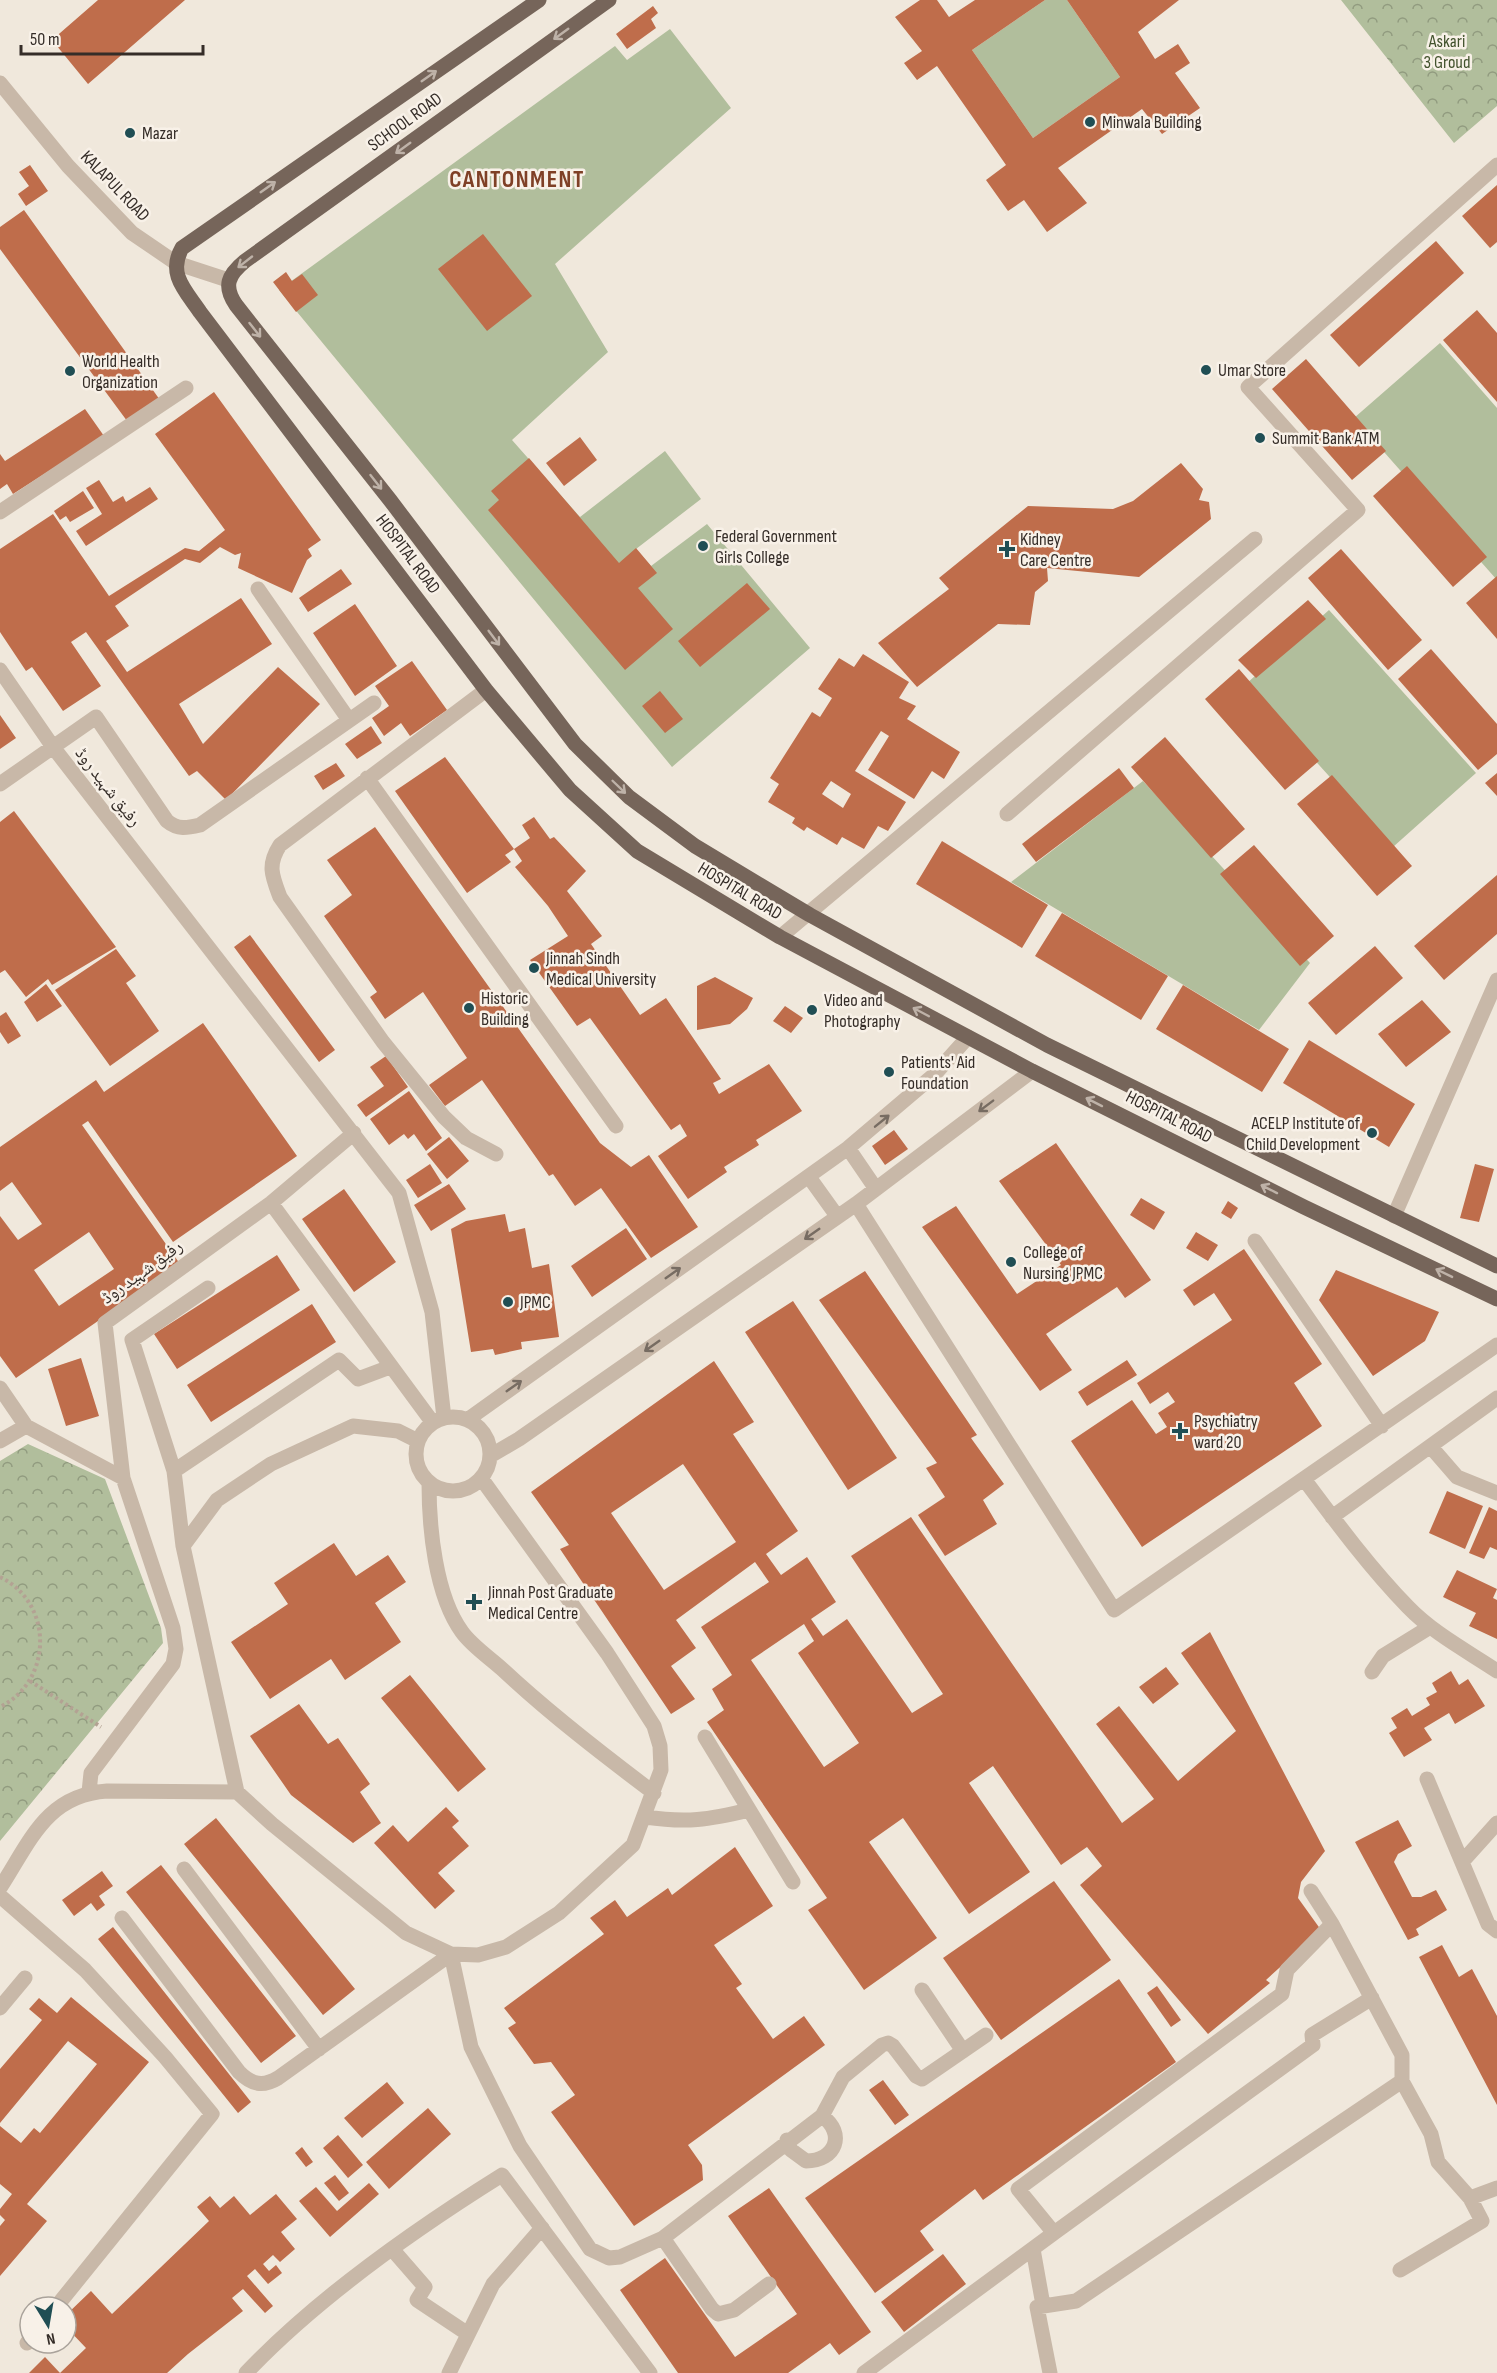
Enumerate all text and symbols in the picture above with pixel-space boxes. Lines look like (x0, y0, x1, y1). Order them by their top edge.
scale bar (21, 18, 202, 56)
one-way arrow (554, 28, 570, 40)
text: 50 m (30, 29, 60, 50)
park label: Askari 3 Groud (1424, 31, 1470, 73)
one-way arrow (420, 70, 436, 82)
street label: SCHOOL ROAD (364, 88, 446, 156)
place label: Minwala Building (1102, 112, 1202, 133)
marker: Minwala Building (1083, 115, 1097, 129)
place label: Mazar (142, 123, 178, 144)
marker: Mazar (123, 126, 137, 140)
one-way arrow (395, 142, 411, 154)
street label: KALAPUL ROAD (76, 146, 154, 226)
district label: CANTONMENT (449, 165, 585, 194)
one-way arrow (260, 181, 276, 193)
one-way arrow (237, 256, 253, 268)
one-way arrow (249, 321, 262, 337)
place label: World Health Organization (82, 351, 160, 393)
place label: Umar Store (1218, 360, 1286, 381)
marker: Umar Store (1199, 363, 1213, 377)
marker: World Health Organization (63, 364, 77, 378)
place label: Summit Bank ATM (1272, 428, 1379, 449)
marker: Summit Bank ATM (1253, 431, 1267, 445)
one-way arrow (370, 474, 383, 490)
street label: HOSPITAL ROAD (371, 510, 445, 598)
place label: Federal Government Girls College (715, 526, 837, 568)
place label: Kidney Care Centre (1020, 529, 1092, 571)
marker: Federal Government Girls College (696, 539, 710, 553)
marker: Kidney Care Centre (998, 540, 1016, 558)
one-way arrow (488, 629, 501, 645)
street label: رفیق شہید روڈ (70, 743, 146, 831)
one-way arrow (611, 780, 626, 795)
street label: HOSPITAL ROAD (694, 858, 786, 924)
place label: Jinnah Sindh Medical University (545, 948, 656, 990)
marker: Jinnah Sindh Medical University (527, 961, 541, 975)
place label: Historic Building (481, 988, 529, 1030)
place label: Video and Photography (824, 990, 901, 1032)
marker: Historic Building (462, 1001, 476, 1015)
marker: Video and Photography (805, 1003, 819, 1017)
one-way arrow (913, 1006, 930, 1018)
place label: Patients' Aid Foundation (901, 1052, 975, 1094)
marker: Patients' Aid Foundation (882, 1065, 896, 1079)
street label: HOSPITAL ROAD (1122, 1086, 1216, 1148)
one-way arrow (1086, 1095, 1104, 1107)
one-way arrow (978, 1100, 994, 1112)
place label: ACELP Institute of Child Development (1246, 1113, 1361, 1155)
one-way arrow (874, 1115, 890, 1128)
marker: ACELP Institute of Child Development (1365, 1126, 1379, 1140)
one-way arrow (1260, 1183, 1278, 1194)
one-way arrow (804, 1228, 820, 1240)
street label: رفیق شہید روڈ (97, 1236, 187, 1308)
place label: College of Nursing JPMC (1023, 1242, 1103, 1284)
marker: College of Nursing JPMC (1004, 1255, 1018, 1269)
one-way arrow (665, 1267, 681, 1279)
one-way arrow (1436, 1267, 1454, 1279)
place label: JPMC (519, 1292, 551, 1313)
marker: JPMC (501, 1295, 515, 1309)
one-way arrow (645, 1340, 661, 1352)
one-way arrow (506, 1380, 522, 1392)
place label: Psychiatry ward 20 (1194, 1411, 1258, 1453)
marker: Psychiatry ward 20 (1171, 1422, 1189, 1440)
place label: Jinnah Post Graduate Medical Centre (487, 1582, 613, 1624)
marker: Jinnah Post Graduate Medical Centre (465, 1593, 483, 1611)
north arrow (18, 2295, 78, 2355)
text: N (45, 2328, 57, 2348)

